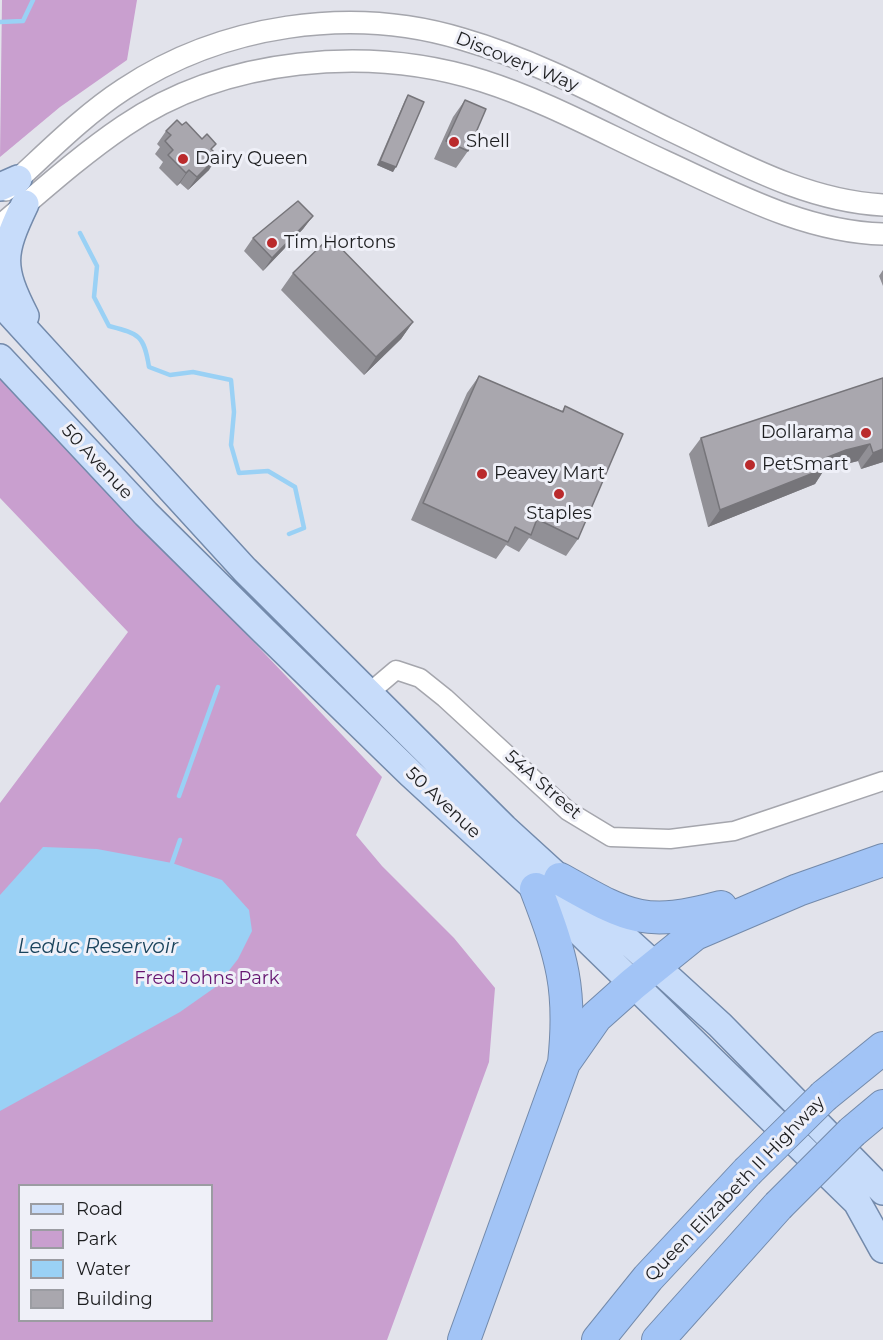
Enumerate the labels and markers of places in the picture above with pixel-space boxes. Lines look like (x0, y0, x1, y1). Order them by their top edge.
place label: Shell (466, 131, 510, 153)
marker: Shell (447, 135, 461, 149)
place label: Dairy Queen (195, 148, 308, 170)
marker: Dairy Queen (176, 152, 190, 166)
place label: Tim Hortons (284, 232, 396, 254)
marker: Tim Hortons (265, 236, 279, 250)
place label: Dollarama (761, 422, 854, 444)
marker: Dollarama (859, 426, 873, 440)
place label: PetSmart (762, 454, 848, 476)
marker: PetSmart (743, 458, 757, 472)
place label: Peavey Mart (494, 463, 605, 485)
marker: Peavey Mart (475, 467, 489, 481)
marker: Staples (552, 487, 566, 501)
place label: Staples (526, 503, 592, 525)

